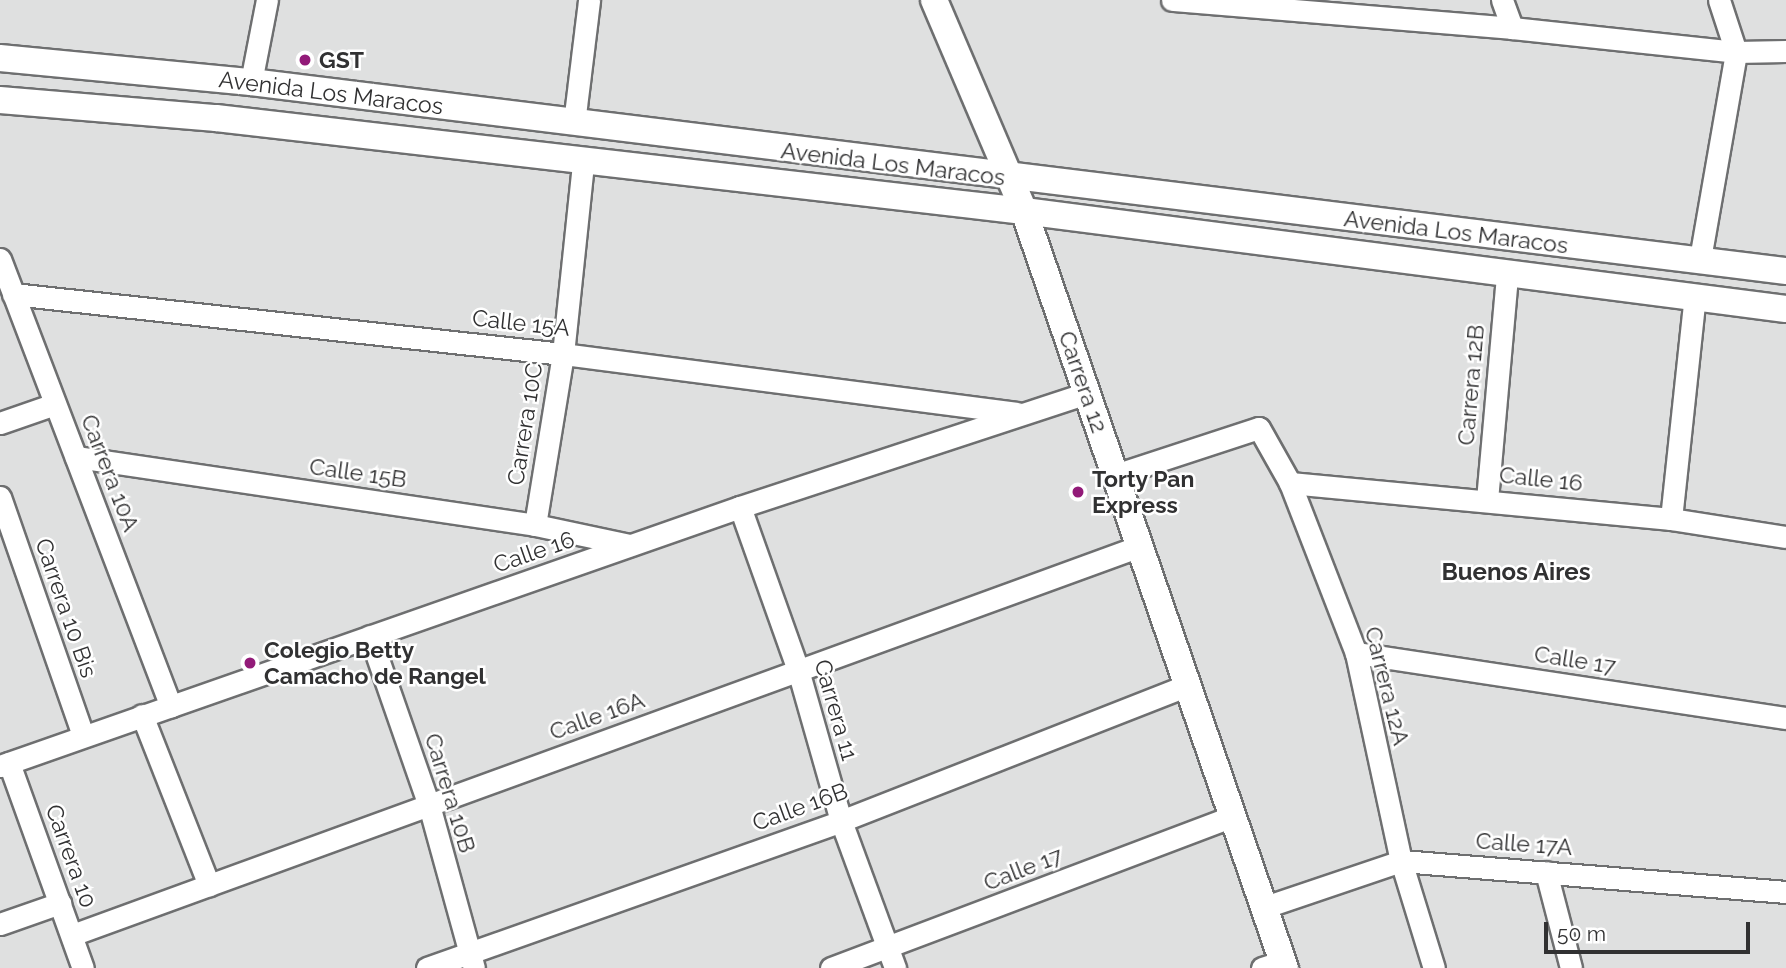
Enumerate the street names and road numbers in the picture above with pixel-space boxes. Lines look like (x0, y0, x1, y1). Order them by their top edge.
street label: Avenida Los Maracos (217, 66, 445, 120)
street label: Avenida Los Maracos (779, 137, 1007, 191)
street label: Avenida Los Maracos (1342, 205, 1570, 259)
street label: Calle 15A (471, 304, 571, 342)
street label: Carrera 12B (1452, 323, 1490, 447)
street label: Carrera 12 (1053, 327, 1113, 437)
street label: Carrera 10C (502, 361, 548, 487)
street label: Carrera 10A (75, 411, 145, 535)
street label: Calle 15B (308, 453, 408, 493)
street label: Calle 16 (1498, 461, 1584, 497)
street label: Calle 16 (490, 525, 578, 579)
street label: Carrera 10 Bis (29, 535, 103, 681)
street label: Carrera 12A (1359, 624, 1415, 748)
street label: Calle 17 (1532, 640, 1618, 680)
street label: Carrera 11 (808, 656, 864, 764)
street label: Calle 16A (546, 686, 648, 746)
street label: Carrera 10B (419, 730, 481, 856)
street label: Calle 16B (749, 777, 851, 837)
street label: Carrera 10 (40, 801, 102, 911)
street label: Calle 17A (1475, 827, 1573, 861)
street label: Calle 17 (980, 841, 1066, 897)

